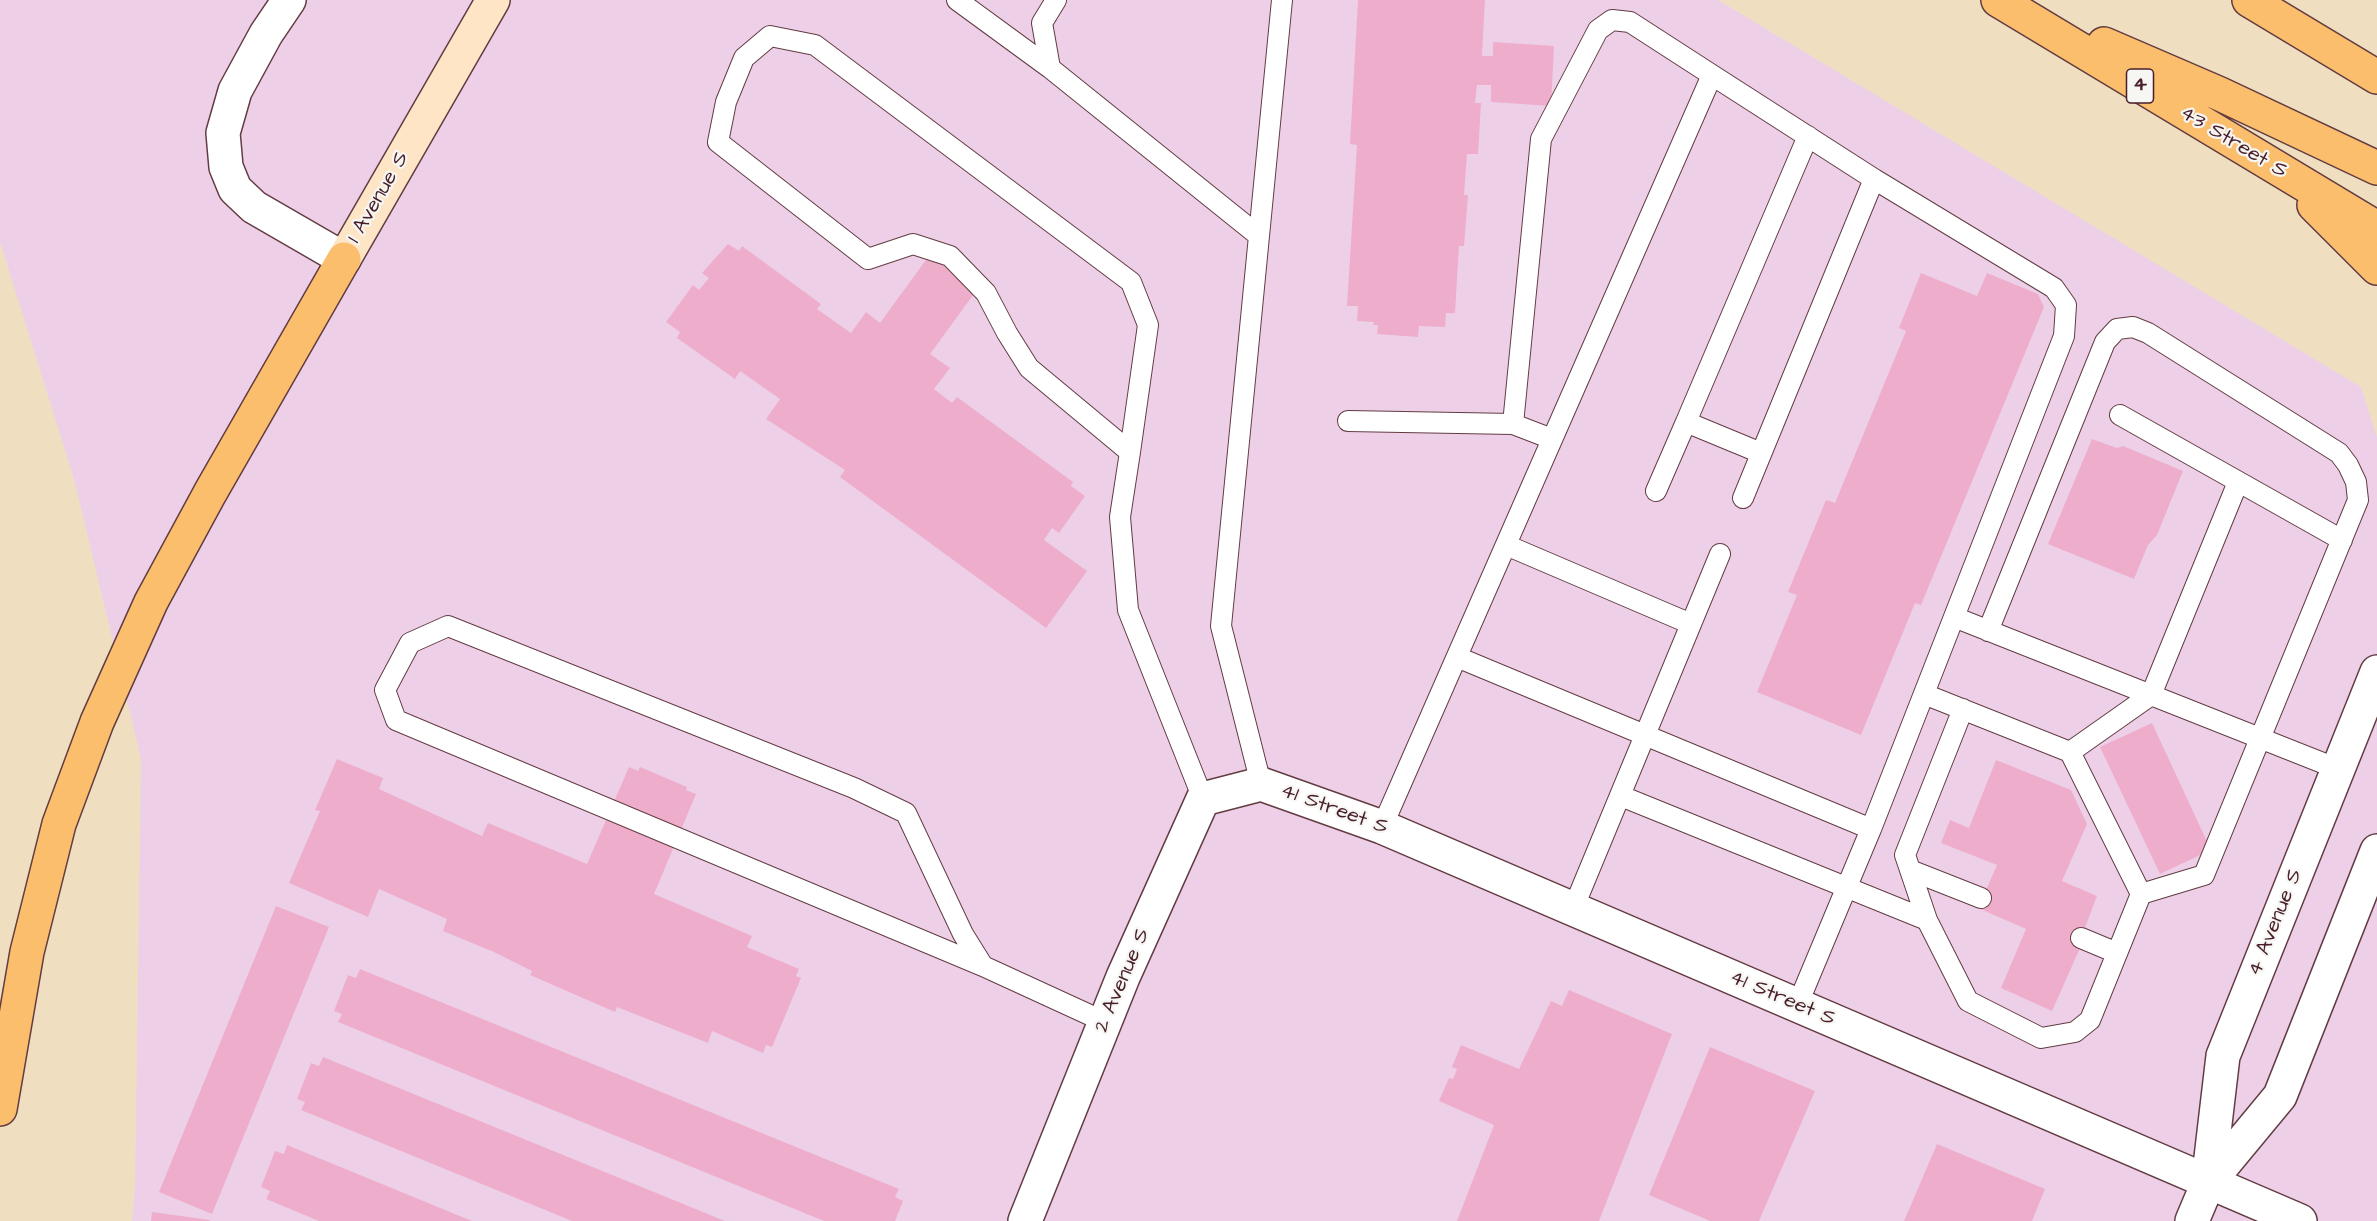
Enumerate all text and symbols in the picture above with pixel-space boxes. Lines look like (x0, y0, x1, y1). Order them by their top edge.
road number: 4 (2126, 69, 2154, 103)
street label: 43 Street S (2175, 101, 2291, 185)
street label: 1 Avenue S (343, 148, 415, 248)
street label: 41 Street S (1277, 779, 1391, 841)
street label: 4 Avenue S (2243, 866, 2309, 980)
street label: 2 Avenue S (1090, 925, 1156, 1037)
street label: 41 Street S (1725, 966, 1839, 1032)

